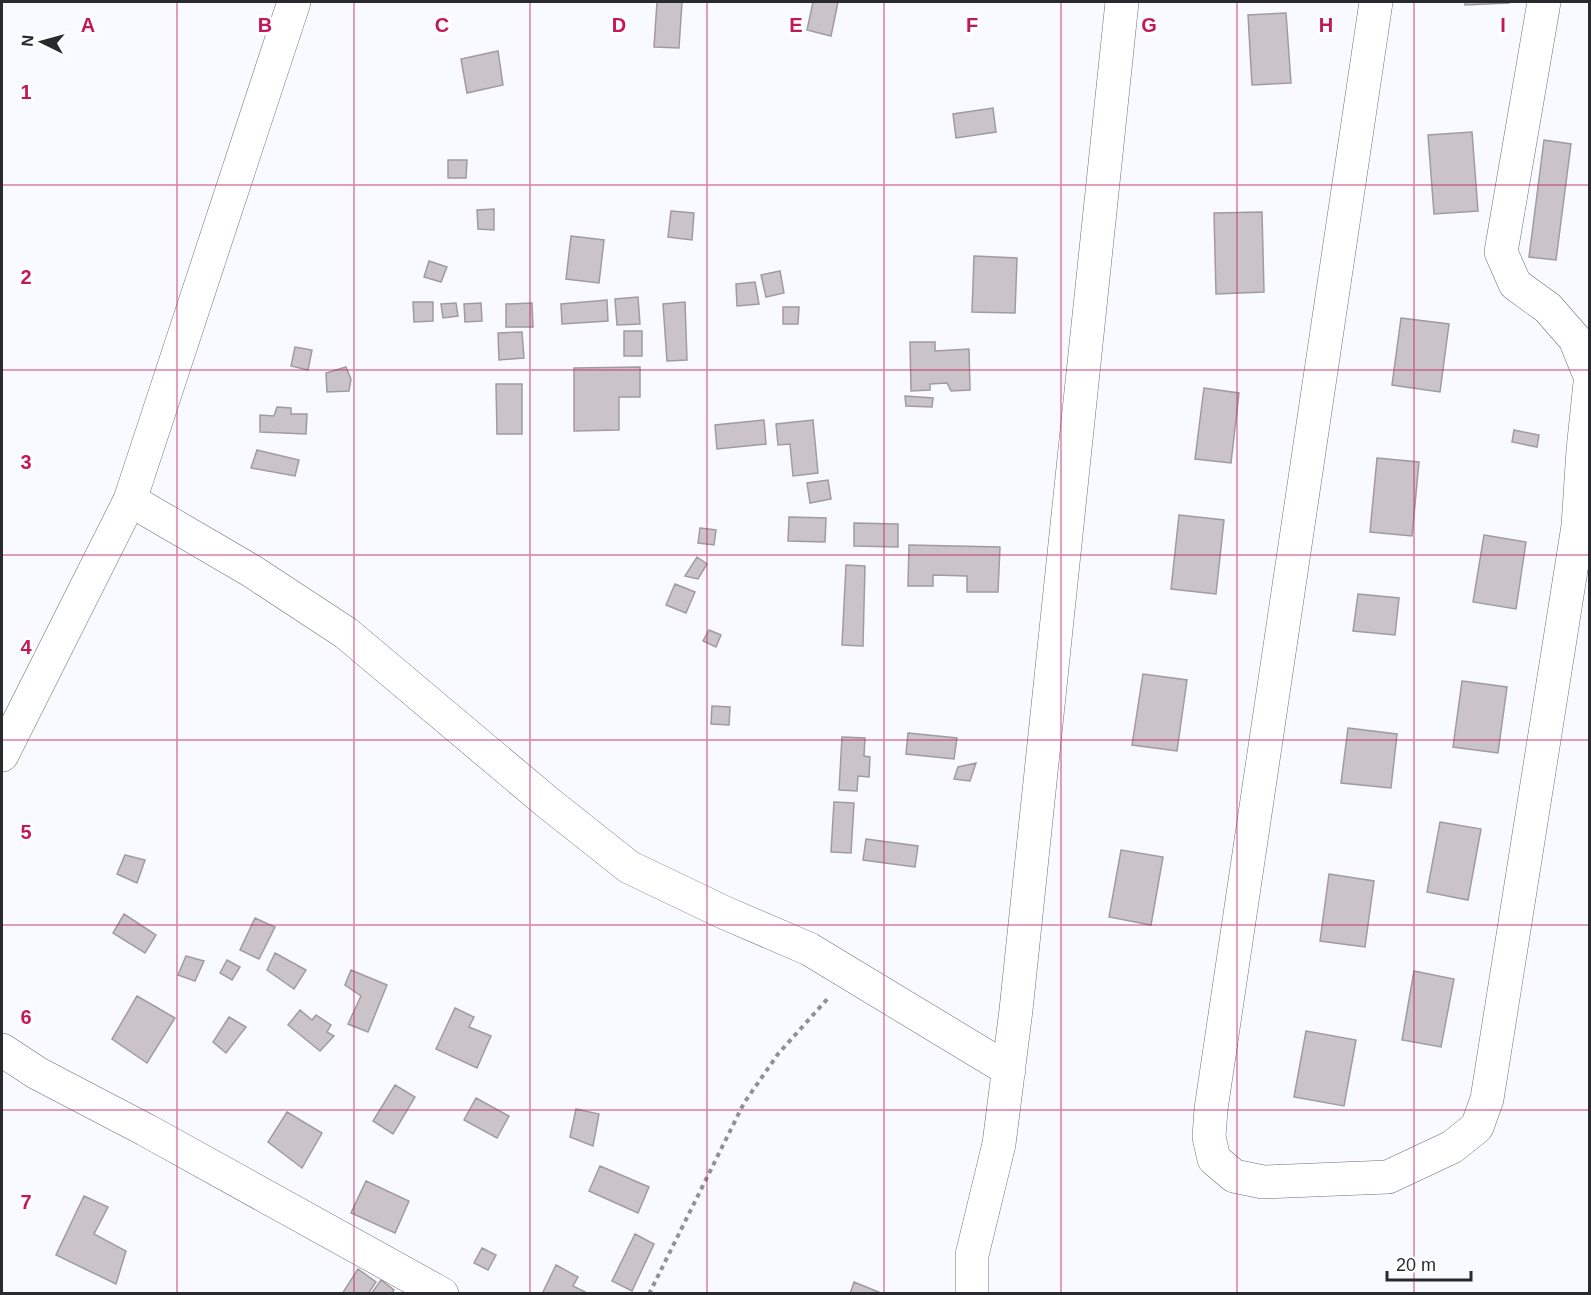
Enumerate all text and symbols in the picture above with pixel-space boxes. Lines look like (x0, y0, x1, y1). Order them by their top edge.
north arrow (12, 12, 72, 72)
text: A (81, 14, 95, 36)
text: B (258, 14, 272, 36)
text: C (435, 14, 449, 36)
text: D (612, 14, 626, 36)
text: E (789, 14, 803, 36)
text: F (966, 14, 978, 36)
text: G (1141, 14, 1157, 36)
text: H (1319, 14, 1333, 36)
text: I (1500, 14, 1506, 36)
text: N (19, 34, 37, 47)
text: 1 (20, 81, 32, 103)
text: 2 (20, 266, 32, 288)
text: 3 (20, 451, 32, 473)
text: 4 (20, 636, 32, 658)
text: 5 (20, 821, 32, 843)
text: 6 (20, 1006, 32, 1028)
text: 7 (20, 1191, 32, 1213)
scale bar (1387, 1244, 1471, 1282)
text: 20 m (1396, 1255, 1436, 1275)

